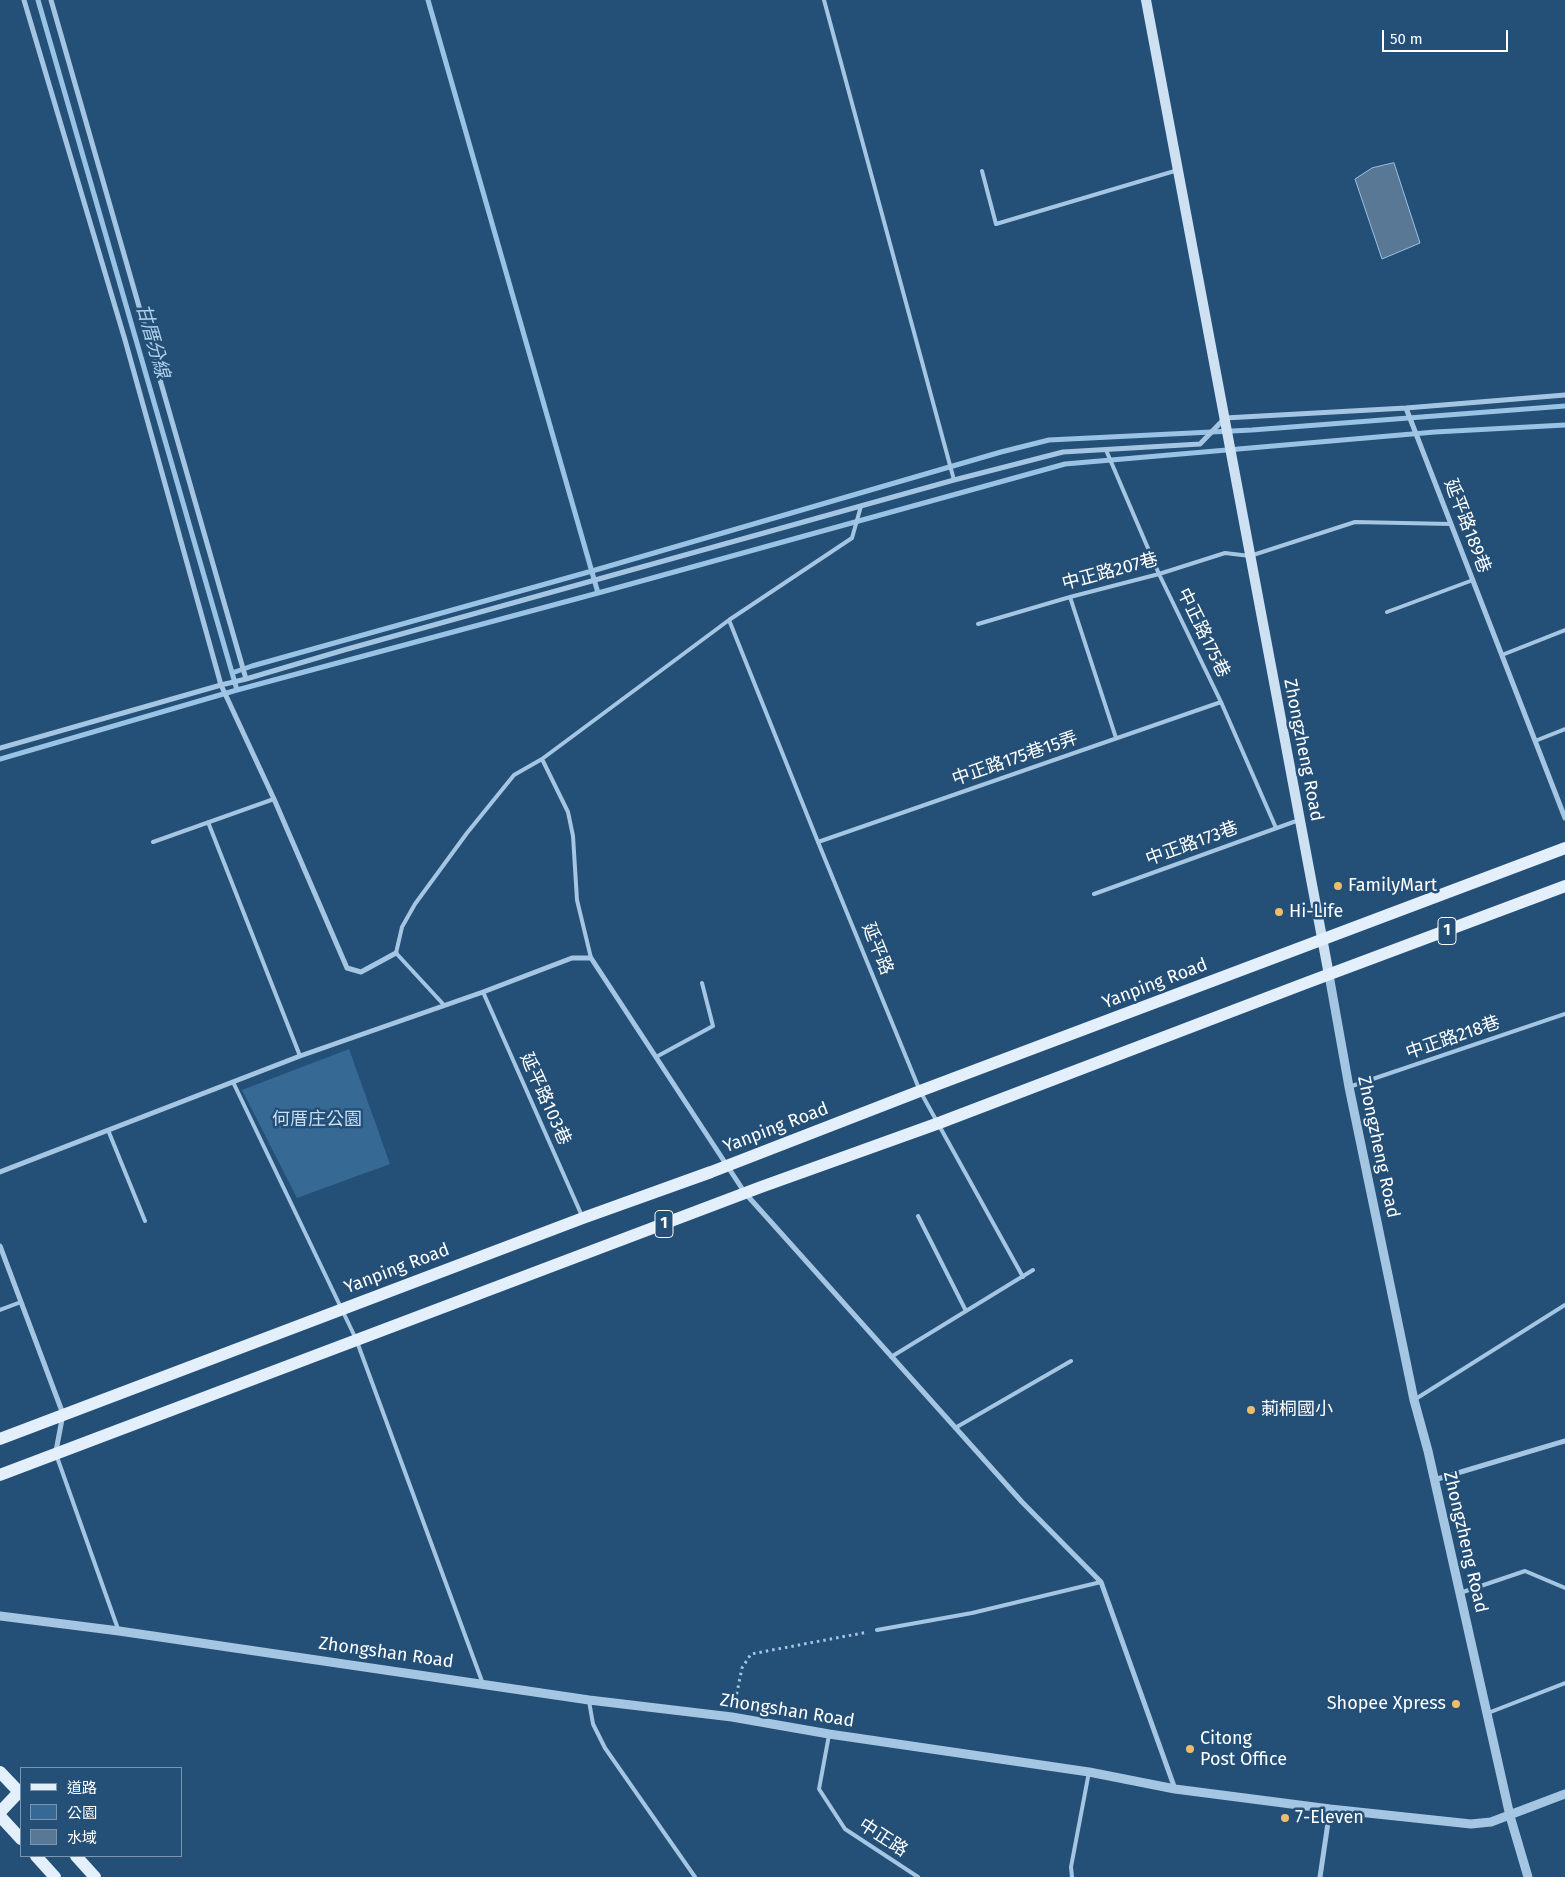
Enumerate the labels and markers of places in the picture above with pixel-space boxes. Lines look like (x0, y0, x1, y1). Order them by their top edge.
place label: FamilyMart (1348, 875, 1437, 897)
marker: FamilyMart (1332, 880, 1344, 892)
place label: Hi-Life (1289, 901, 1343, 923)
marker: Hi-Life (1273, 906, 1285, 918)
place label: 莿桐國小 (1261, 1399, 1333, 1421)
marker: 莿桐國小 (1245, 1404, 1257, 1416)
place label: Shopee Xpress (1327, 1693, 1446, 1715)
marker: Shopee Xpress (1450, 1698, 1462, 1710)
place label: Citong Post Office (1200, 1728, 1287, 1770)
marker: Citong Post Office (1184, 1743, 1196, 1755)
place label: 7-Eleven (1295, 1807, 1364, 1829)
marker: 7-Eleven (1279, 1812, 1291, 1824)

